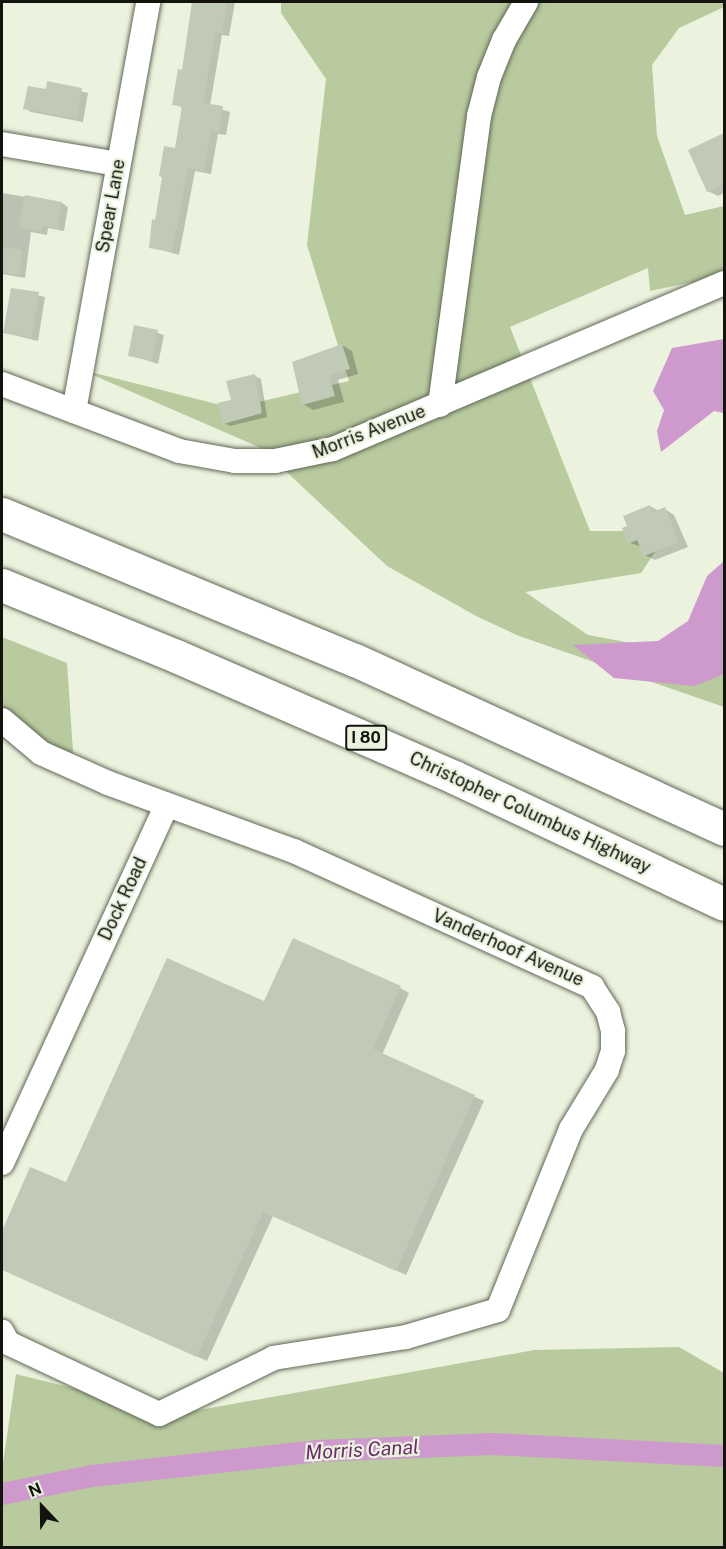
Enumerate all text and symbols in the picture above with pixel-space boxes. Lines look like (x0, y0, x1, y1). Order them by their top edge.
street label: Spear Lane (92, 157, 130, 255)
street label: Morris Avenue (309, 400, 429, 464)
road number: I 80 (345, 725, 387, 751)
street label: Christopher Columbus Highway (406, 747, 654, 879)
street label: Dock Road (94, 854, 152, 944)
street label: Vanderhoof Avenue (429, 905, 587, 991)
water label: Morris Canal (304, 1435, 420, 1465)
north arrow (12, 1477, 72, 1537)
text: N (26, 1479, 44, 1501)

